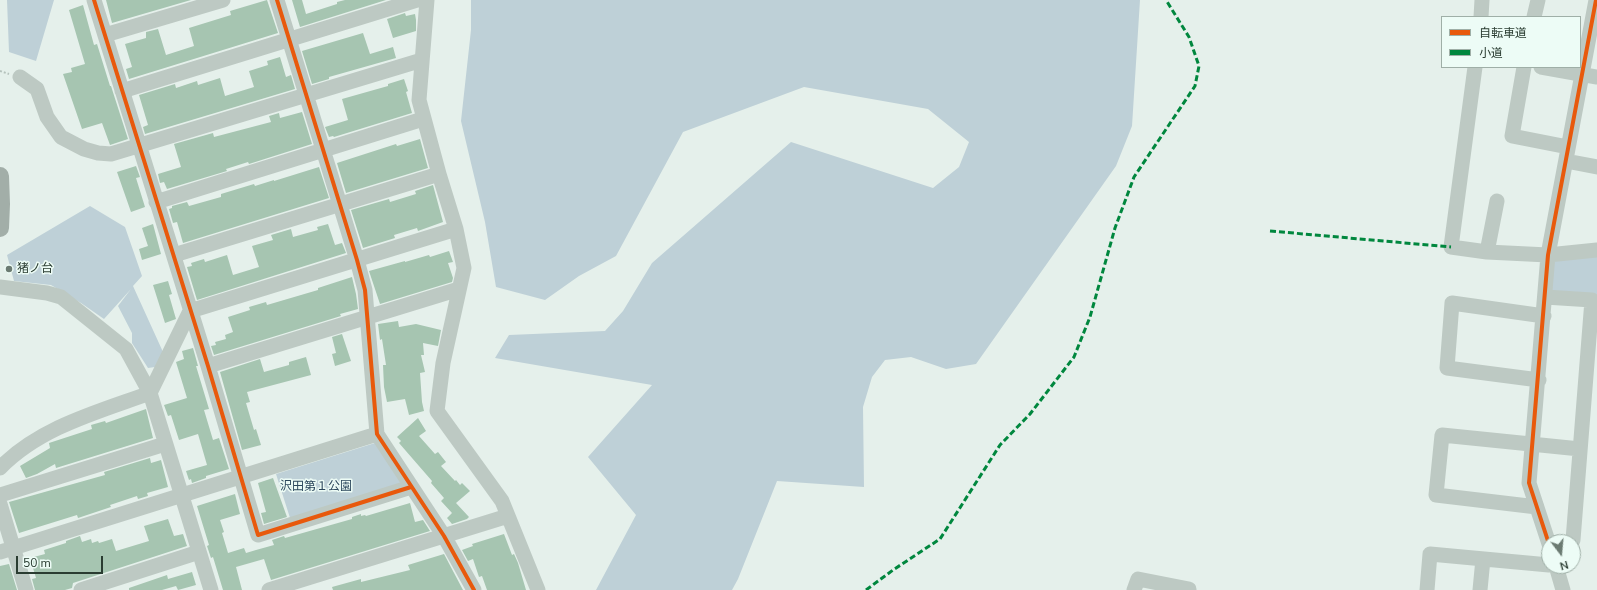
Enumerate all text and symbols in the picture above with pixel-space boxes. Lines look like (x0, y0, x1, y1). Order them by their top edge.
legend (1441, 16, 1581, 68)
text: 自転車道 (1479, 25, 1527, 41)
text: 小道 (1479, 45, 1503, 61)
place label: 猪ノ台 (17, 262, 53, 276)
marker: 猪ノ台 (4, 264, 14, 274)
park label: 沢田第１公園 (280, 480, 352, 494)
north arrow (1541, 534, 1581, 574)
scale bar (18, 548, 105, 574)
text: 50 m (23, 555, 51, 571)
text: N (1558, 557, 1570, 573)

